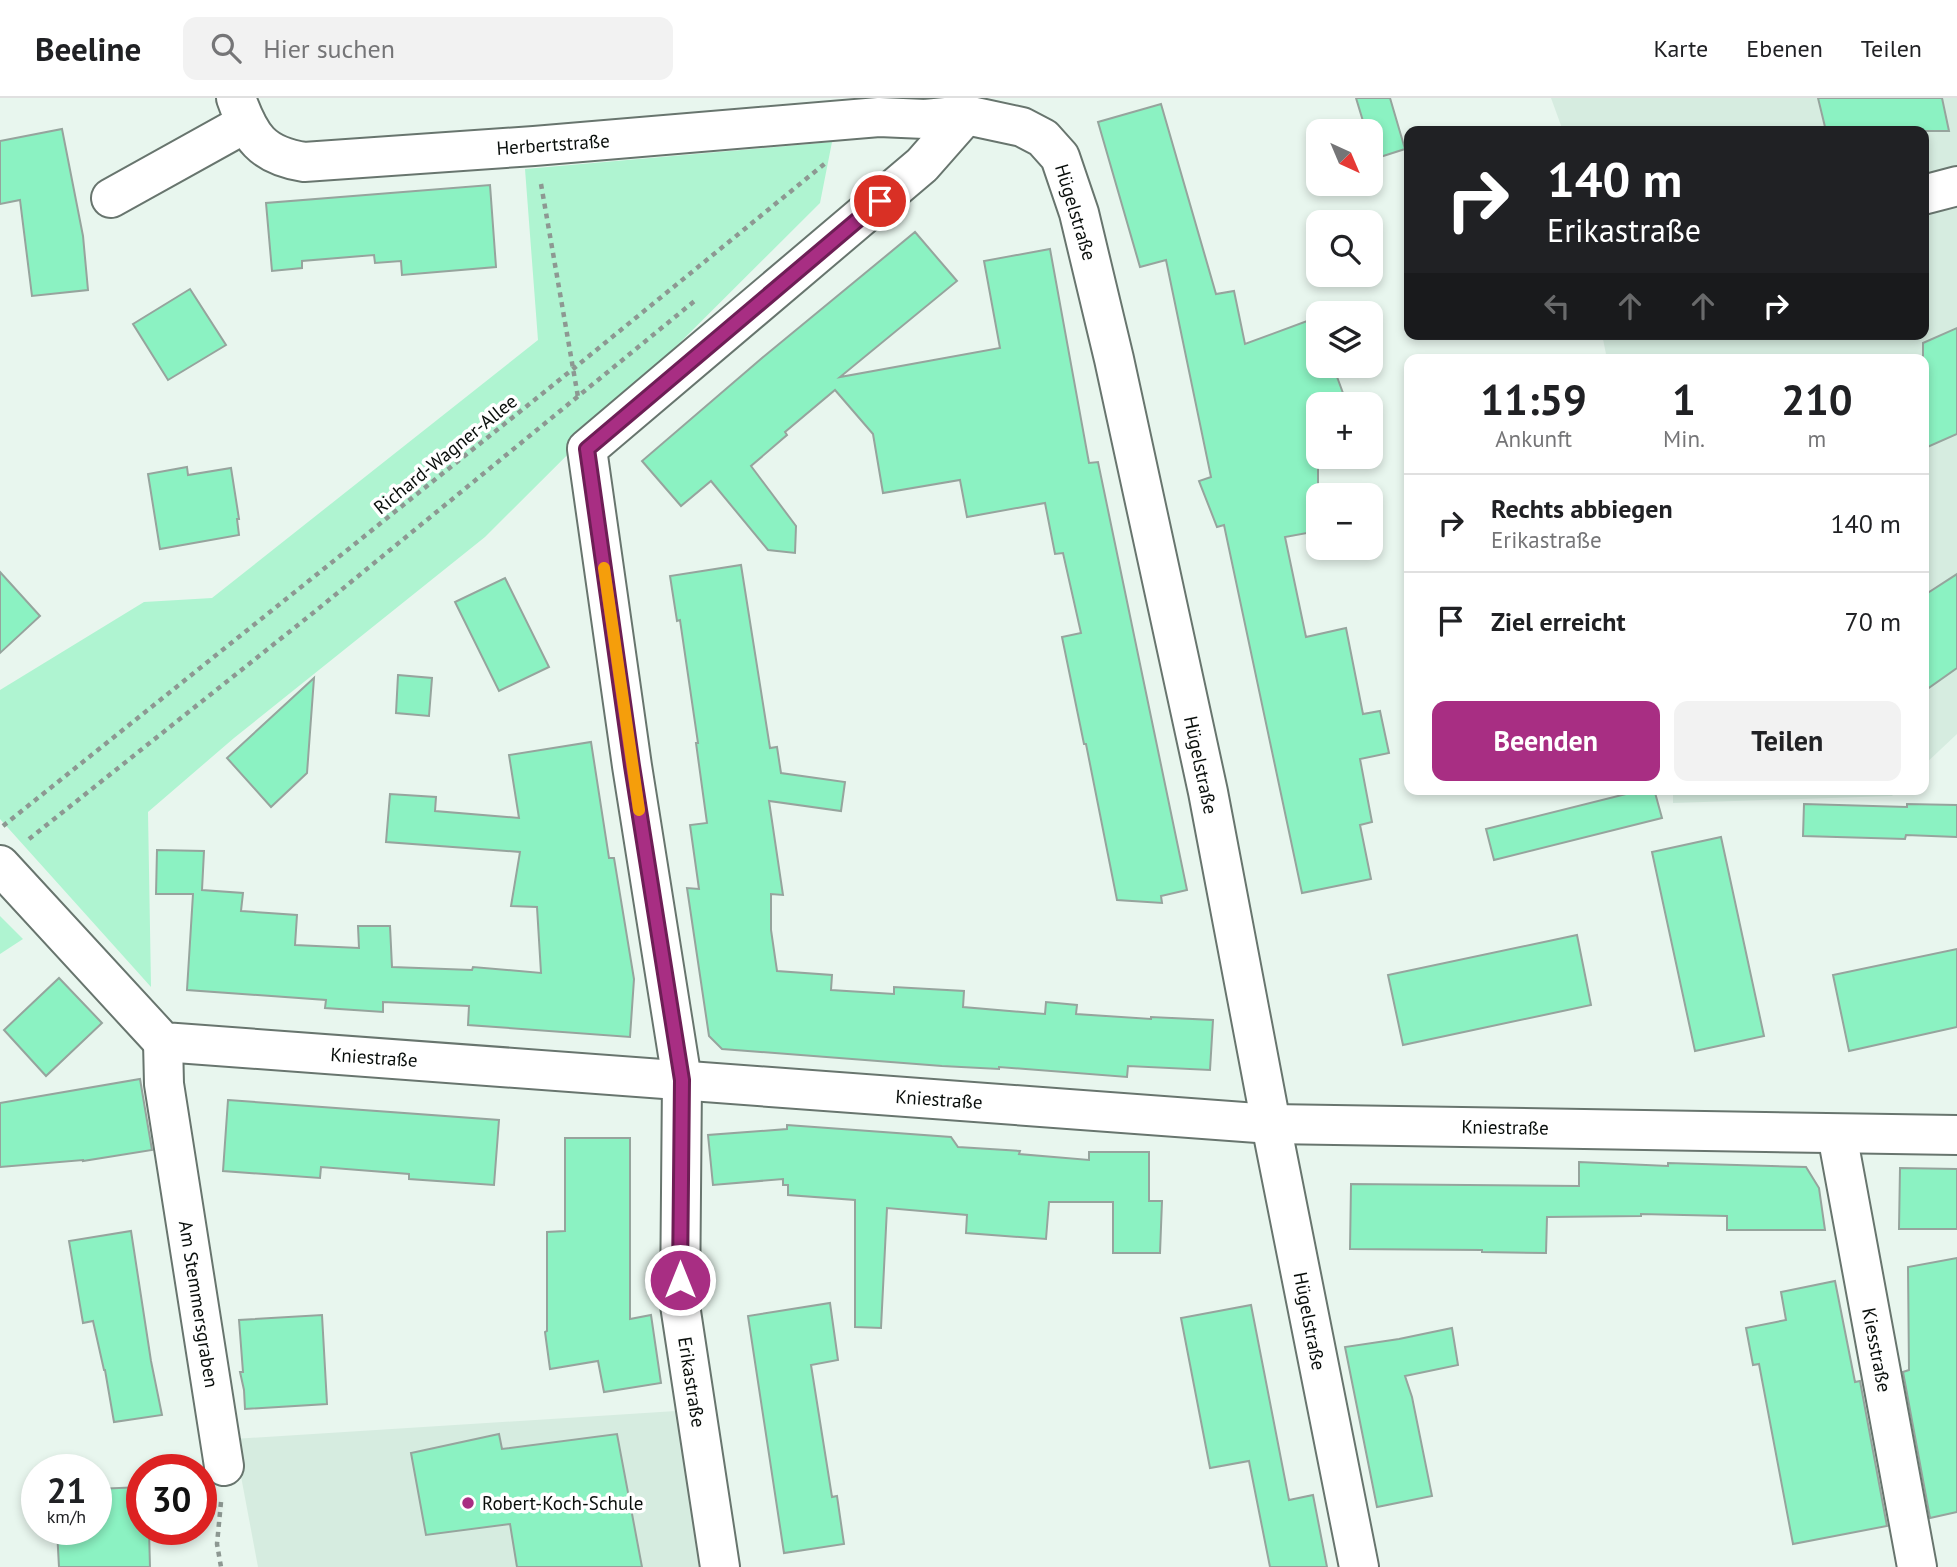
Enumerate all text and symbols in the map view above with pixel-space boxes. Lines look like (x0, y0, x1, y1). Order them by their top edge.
search box (183, 17, 673, 80)
text: Beeline (35, 27, 141, 70)
icon: search (207, 29, 245, 67)
text: Hier suchen (263, 32, 395, 65)
text: Karte (1654, 33, 1708, 64)
text: Ebenen (1746, 33, 1823, 64)
text: Teilen (1861, 33, 1922, 64)
north arrow (1306, 119, 1382, 196)
map controls (1306, 119, 1383, 560)
street label: Herbertstraße (496, 128, 610, 160)
text: 140 m (1547, 147, 1682, 211)
icon: right (1432, 154, 1523, 245)
street label: Hügelstraße (1050, 161, 1102, 263)
pin (850, 171, 910, 231)
icon: arrive (861, 182, 899, 220)
text: Erikastraße (1547, 209, 1701, 251)
button: search (1306, 210, 1383, 287)
icon: left (1538, 287, 1576, 325)
icon: ahead (1611, 287, 1649, 325)
icon: ahead (1684, 287, 1722, 325)
icon: right (1757, 287, 1795, 325)
button: layers (1306, 301, 1383, 378)
text: 11:59 (1480, 372, 1587, 427)
text: 1 (1672, 372, 1696, 427)
text: 210 (1781, 372, 1853, 427)
street label: Richard-Wagner-Allee (368, 389, 522, 519)
button: + (1306, 392, 1383, 469)
text: Ankunft (1495, 424, 1572, 453)
text: Min. (1663, 424, 1705, 453)
text: m (1808, 424, 1826, 453)
button: − (1306, 483, 1383, 560)
text: Rechts abbiegen (1491, 492, 1673, 525)
icon: right (1432, 504, 1470, 542)
text: 140 m (1830, 507, 1901, 540)
text: Erikastraße (1491, 525, 1602, 554)
icon: arrive (1432, 602, 1470, 640)
text: Ziel erreicht (1491, 605, 1626, 638)
text: 70 m (1845, 605, 1901, 638)
button: Beenden (1432, 701, 1660, 781)
button: Teilen (1674, 701, 1901, 781)
street label: Hügelstraße (1179, 714, 1223, 816)
street label: Kniestraße (330, 1042, 418, 1072)
street label: Kniestraße (895, 1084, 983, 1114)
street label: Kniestraße (1461, 1114, 1549, 1140)
street label: Am Stemmersgraben (174, 1219, 224, 1389)
position arrow (643, 1243, 717, 1317)
street label: Hügelstraße (1289, 1270, 1331, 1372)
street label: Kiesstraße (1857, 1306, 1897, 1394)
street label: Erikastraße (673, 1335, 711, 1429)
speed limit sign: 30 (126, 1454, 217, 1545)
text: 21 (47, 1467, 86, 1513)
place label: Robert-Koch-Schule (482, 1491, 643, 1515)
marker: Robert-Koch-Schule (460, 1495, 476, 1511)
text: km/h (47, 1505, 86, 1528)

